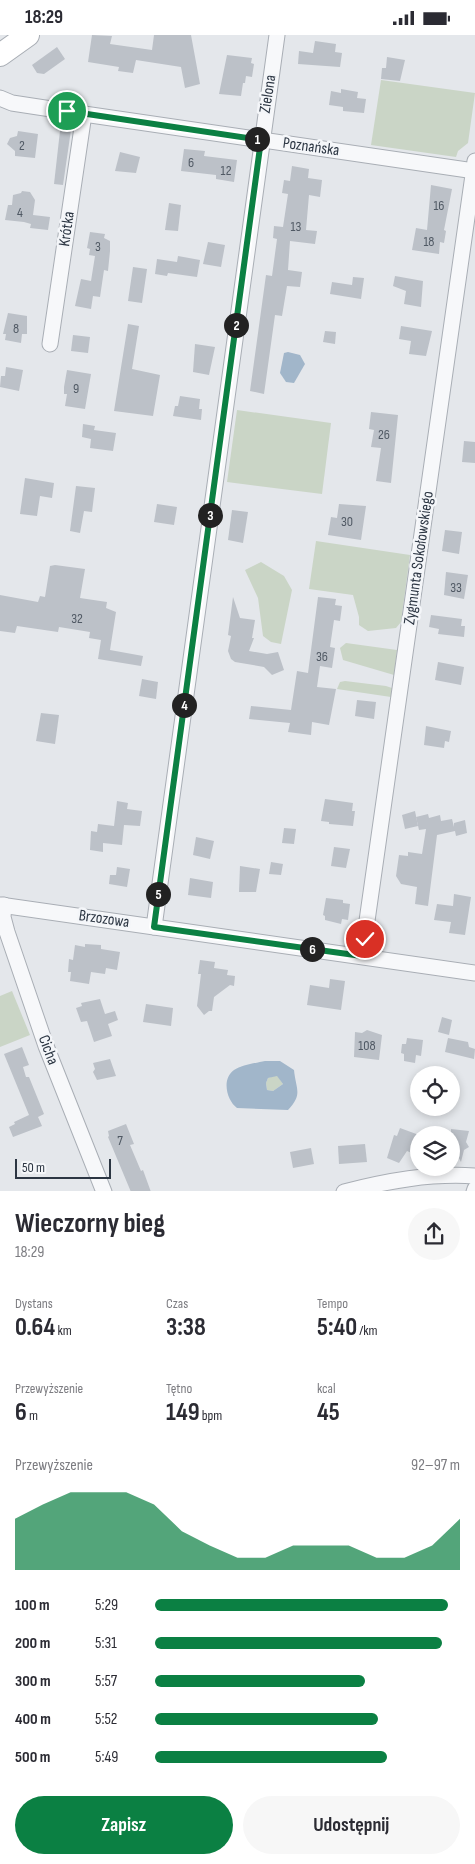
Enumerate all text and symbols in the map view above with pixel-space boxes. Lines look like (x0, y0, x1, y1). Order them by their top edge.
text: 18:29 (25, 6, 63, 29)
street label: Zielona (256, 73, 280, 115)
pin (46, 90, 88, 132)
icon: arrive (53, 97, 81, 125)
pin: 1 (244, 127, 270, 151)
text: 1 (255, 131, 260, 148)
street label: Poznańska (282, 134, 340, 160)
house number: 2 (19, 137, 25, 154)
house number: 6 (188, 154, 194, 171)
house number: 12 (221, 162, 232, 179)
house number: 16 (433, 197, 445, 214)
house number: 4 (17, 204, 23, 221)
street label: Krótka (55, 210, 79, 248)
house number: 13 (291, 218, 302, 235)
house number: 18 (423, 233, 435, 250)
house number: 3 (95, 238, 101, 255)
pin: 2 (224, 313, 248, 337)
text: 2 (233, 317, 240, 334)
house number: 8 (13, 320, 19, 337)
house number: 9 (73, 380, 79, 397)
house number: 26 (378, 426, 390, 443)
street label: Zygmunta Sokołowskiego (400, 490, 438, 626)
pin: 3 (198, 503, 222, 527)
text: 3 (207, 507, 214, 524)
house number: 30 (341, 513, 353, 530)
house number: 33 (450, 579, 462, 596)
house number: 32 (71, 610, 83, 627)
house number: 36 (316, 648, 328, 665)
pin: 4 (172, 693, 196, 717)
text: 4 (181, 697, 188, 714)
pin: 5 (146, 881, 170, 907)
text: 5 (155, 886, 162, 903)
street label: Brzozowa (78, 906, 130, 932)
pin (344, 918, 386, 960)
icon: check (351, 925, 379, 953)
pin: 6 (300, 937, 324, 961)
text: 6 (309, 941, 316, 958)
street label: Cicha (34, 1033, 62, 1067)
house number: 108 (358, 1037, 376, 1054)
map controls (410, 1066, 460, 1176)
button: locate (410, 1066, 460, 1116)
button: layers (410, 1126, 460, 1176)
house number: 7 (117, 1132, 123, 1149)
scale bar (15, 1157, 111, 1180)
text: 50 m (22, 1159, 45, 1176)
text: Wieczorny bieg (15, 1207, 165, 1240)
button: share (408, 1208, 460, 1260)
text: 18:29 (15, 1243, 44, 1262)
text: Dystans (15, 1295, 53, 1312)
text: Czas (166, 1295, 188, 1312)
text: Tempo (317, 1295, 348, 1312)
text: 0.64 (15, 1312, 55, 1343)
text: 3:38 (166, 1312, 206, 1343)
text: 5:40 (317, 1312, 357, 1343)
text: km (55, 1322, 72, 1339)
text: /km (357, 1322, 378, 1339)
text: Przewyższenie (15, 1380, 83, 1397)
text: Tętno (166, 1380, 192, 1397)
text: kcal (317, 1380, 336, 1397)
text: 6 (15, 1397, 27, 1428)
text: 149 (166, 1397, 200, 1428)
text: 45 (317, 1397, 340, 1428)
text: m (27, 1407, 38, 1424)
text: bpm (200, 1407, 222, 1424)
text: Przewyższenie (15, 1456, 93, 1475)
text: 92–97 m (411, 1456, 460, 1475)
text: 100 m (15, 1596, 50, 1615)
text: 5:29 (95, 1596, 118, 1615)
text: 200 m (15, 1634, 50, 1653)
text: 5:31 (95, 1634, 117, 1653)
text: 300 m (15, 1672, 51, 1691)
text: 5:57 (95, 1672, 117, 1691)
text: 400 m (15, 1710, 51, 1729)
text: 5:52 (95, 1710, 117, 1729)
text: 500 m (15, 1748, 50, 1767)
text: 5:49 (95, 1748, 118, 1767)
button: Zapisz (15, 1796, 233, 1854)
button: Udostępnij (243, 1796, 460, 1854)

